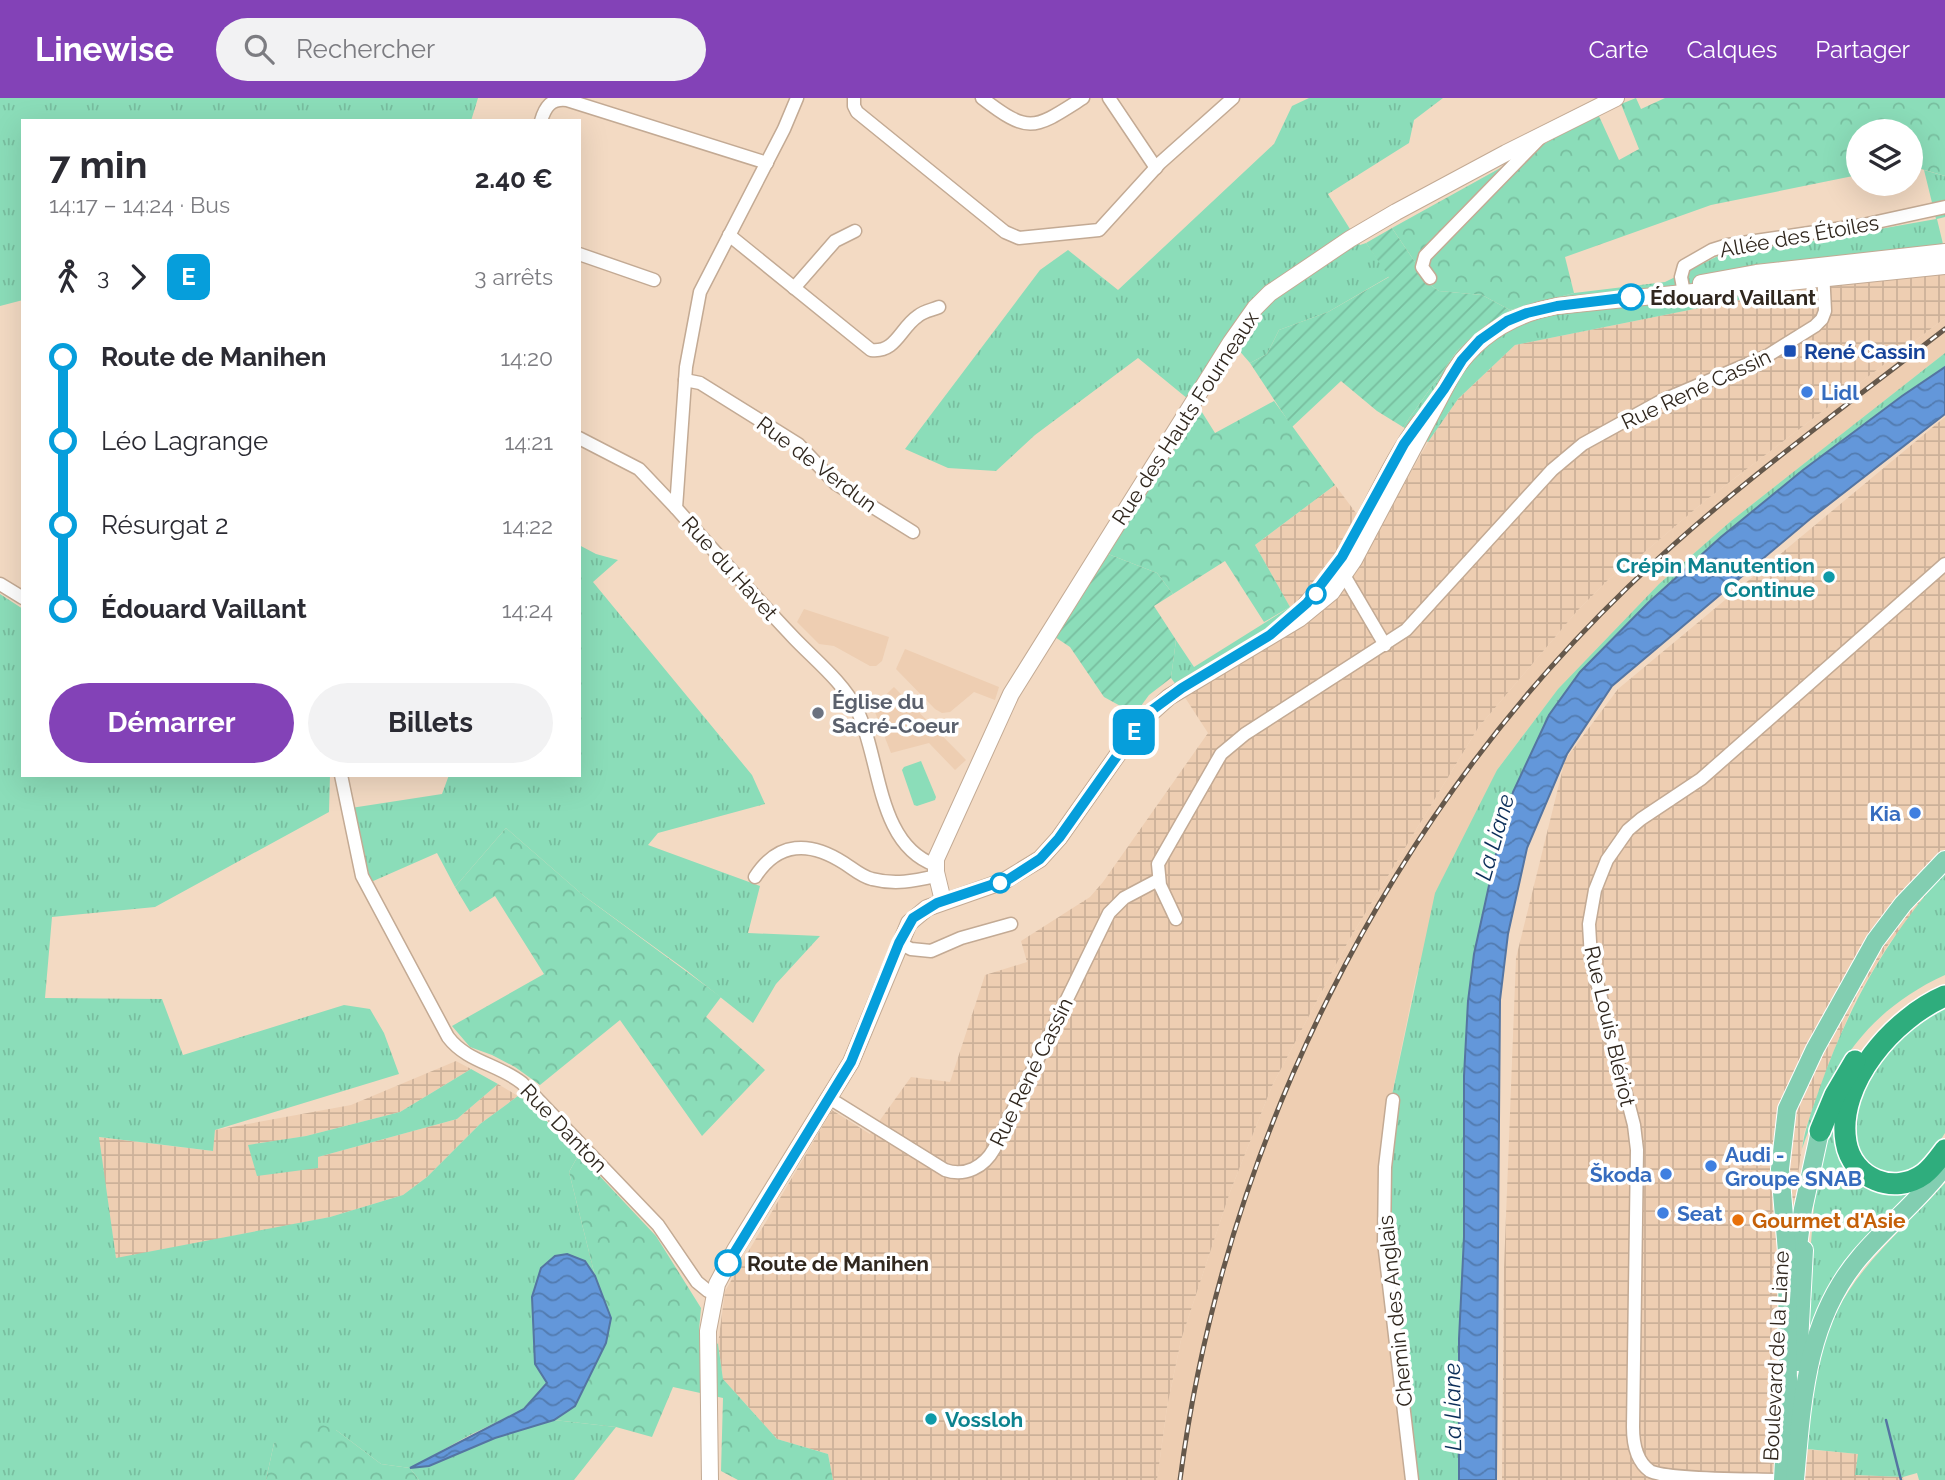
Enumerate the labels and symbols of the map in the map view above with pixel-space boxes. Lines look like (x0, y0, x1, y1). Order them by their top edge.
street label: Allée des Étoiles (1717, 210, 1881, 262)
marker: Édouard Vaillant (1618, 284, 1644, 310)
place label: Édouard Vaillant (1650, 285, 1816, 310)
street label: Rue des Hauts Fourneaux (1107, 306, 1264, 529)
place label: René Cassin (1804, 339, 1926, 364)
street label: Rue René Cassin (1617, 343, 1775, 435)
marker: René Cassin (1782, 343, 1798, 359)
place label: Lidl (1821, 380, 1859, 405)
marker: Lidl (1799, 384, 1815, 400)
street label: Rue de Verdun (752, 411, 882, 517)
street label: Rue du Havet (677, 511, 783, 625)
place label: Crépin Manutention Continue (1616, 553, 1815, 602)
marker: Crépin Manutention Continue (1821, 569, 1837, 585)
unlabelled marker (1306, 584, 1326, 604)
place label: Église du Sacré-Coeur (832, 689, 959, 738)
marker: Église du Sacré-Coeur (810, 705, 826, 721)
line badge: E (1111, 709, 1157, 755)
water label: La Liane (1469, 791, 1519, 883)
place label: Kia (1870, 801, 1901, 826)
marker: Kia (1907, 805, 1923, 821)
unlabelled marker (990, 873, 1010, 893)
street label: Rue Louis Blériot (1579, 943, 1641, 1109)
street label: Rue René Cassin (984, 994, 1078, 1150)
street label: Rue Danton (515, 1078, 613, 1178)
place label: Audi - Groupe SNAB (1725, 1142, 1862, 1191)
marker: Audi - Groupe SNAB (1703, 1158, 1719, 1174)
place label: Škoda (1590, 1162, 1652, 1187)
marker: Škoda (1658, 1166, 1674, 1182)
place label: Seat (1677, 1201, 1722, 1226)
marker: Seat (1655, 1205, 1671, 1221)
place label: Gourmet d'Asie (1752, 1208, 1906, 1233)
marker: Gourmet d'Asie (1730, 1212, 1746, 1228)
street label: Chemin des Anglais (1373, 1214, 1417, 1408)
marker: Route de Manihen (715, 1250, 741, 1276)
street label: Boulevard de la Liane (1758, 1250, 1794, 1462)
place label: Route de Manihen (747, 1251, 929, 1276)
water label: La Liane (1438, 1363, 1466, 1451)
place label: Vossloh (945, 1407, 1023, 1432)
marker: Vossloh (923, 1411, 939, 1427)

